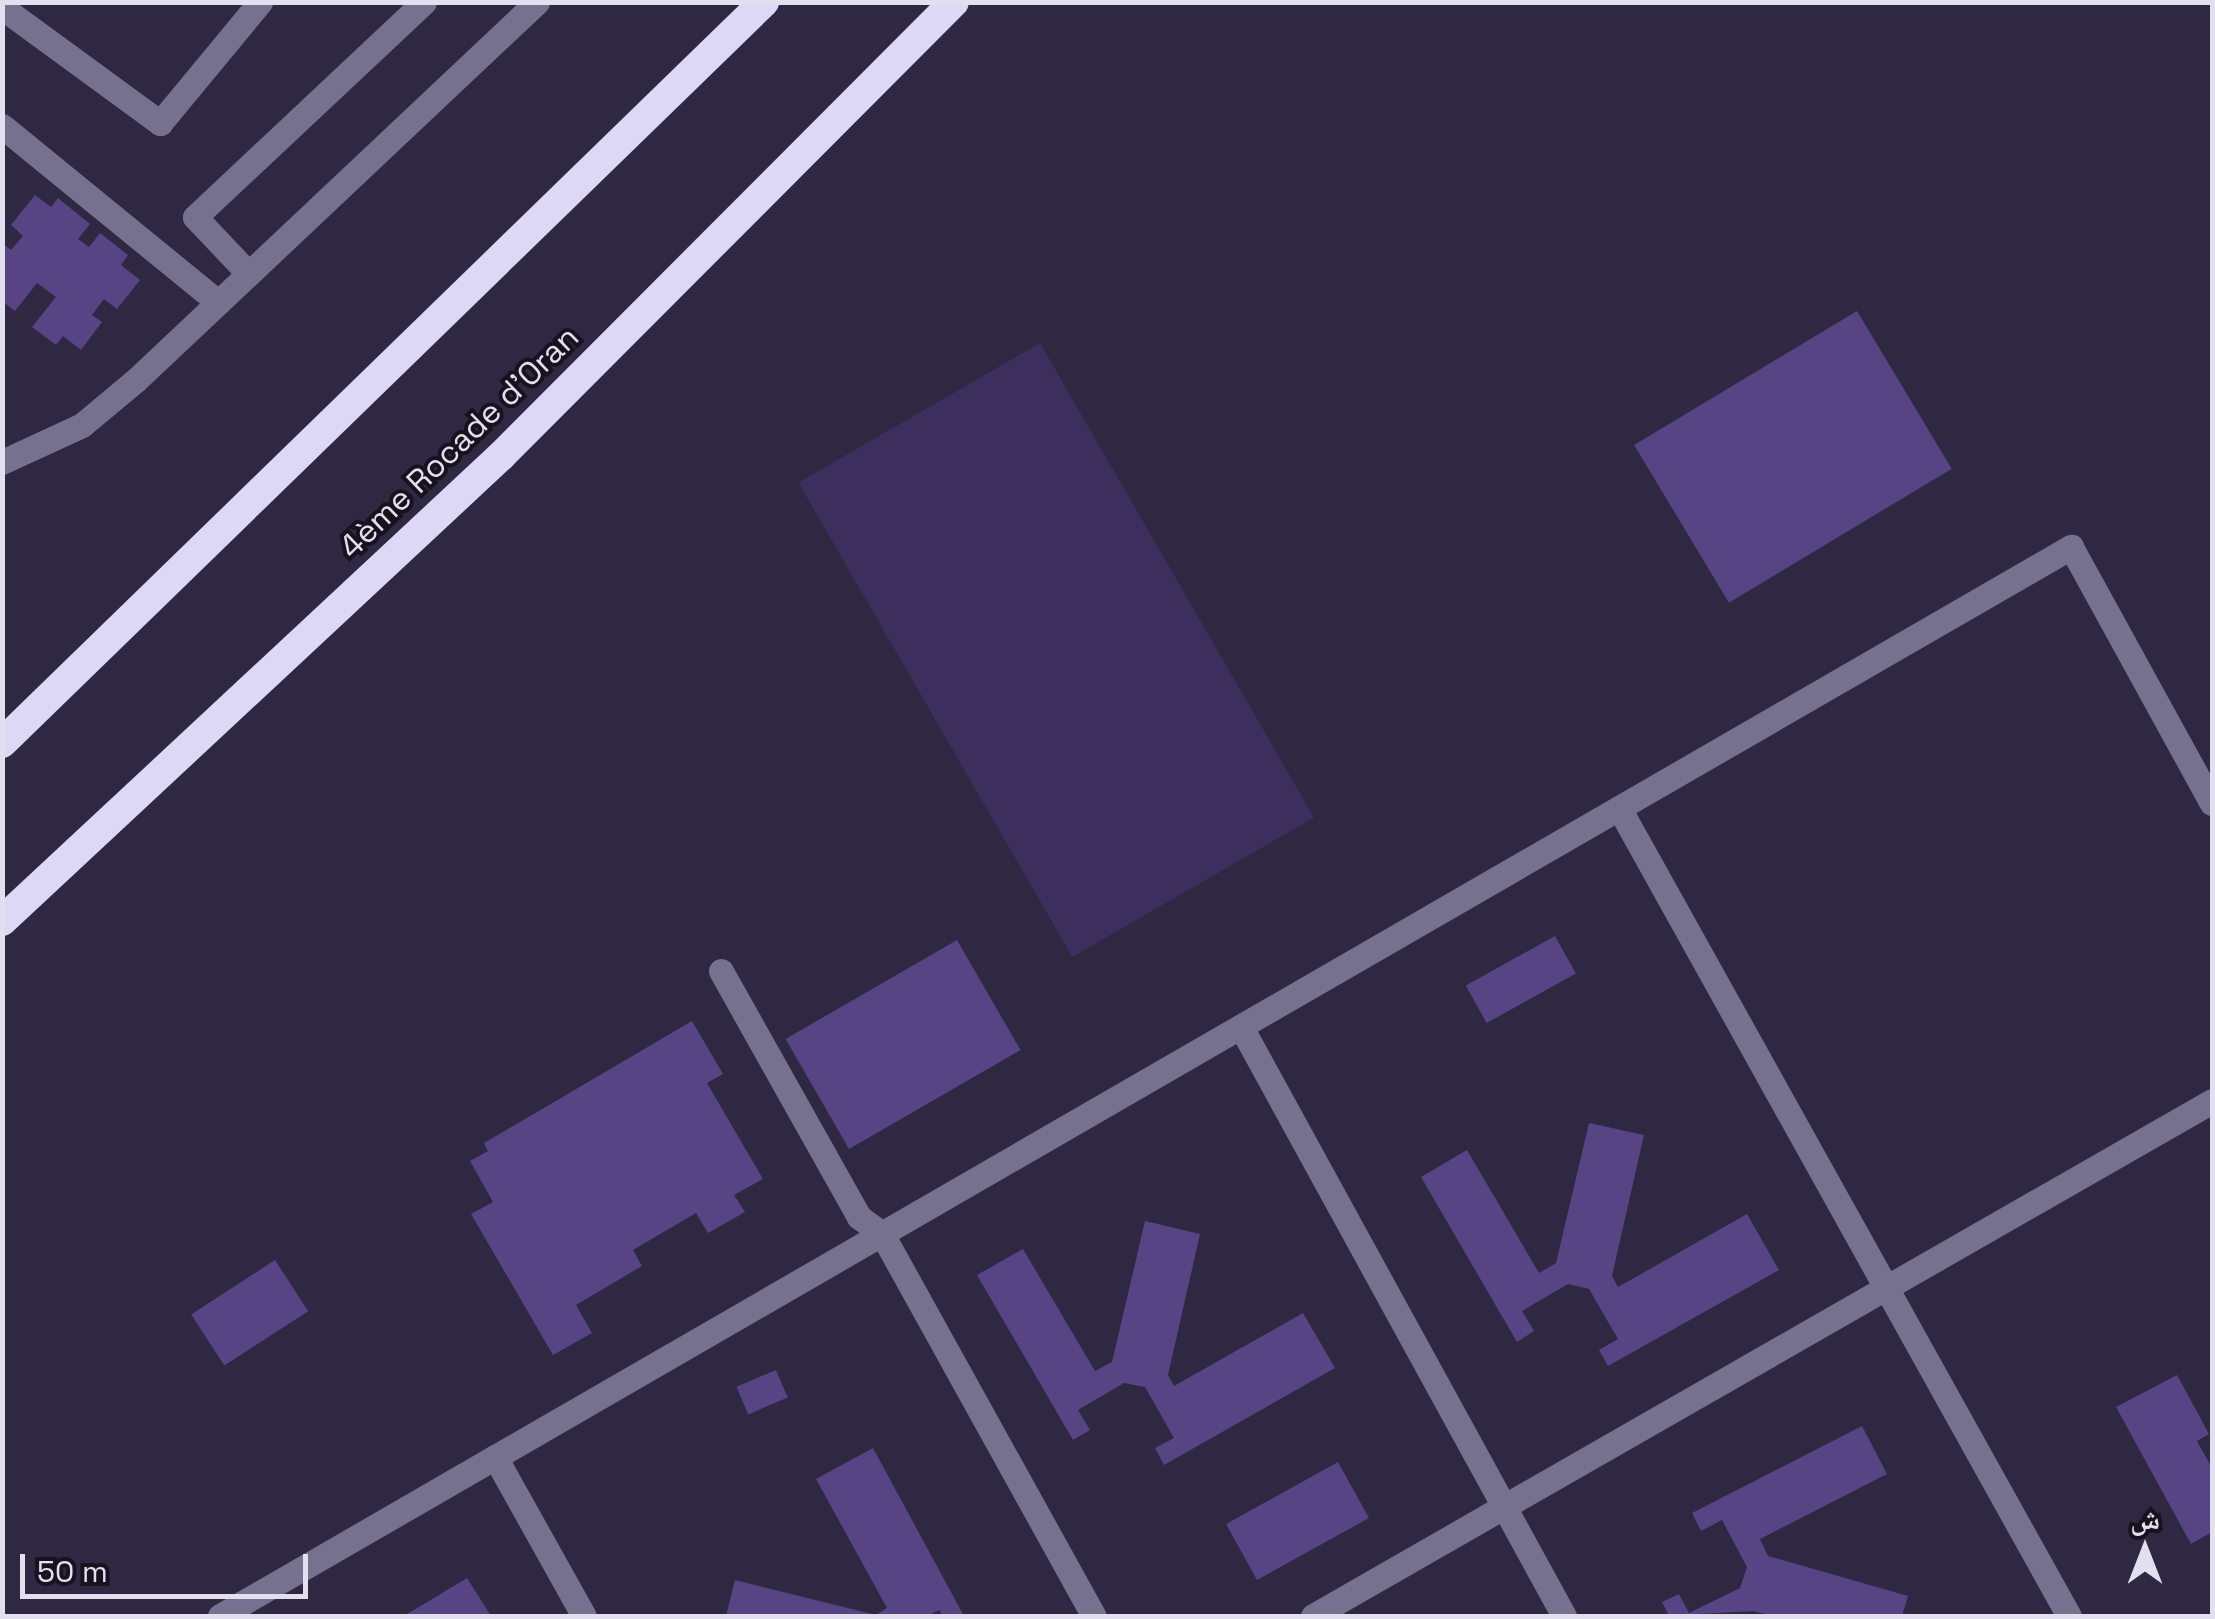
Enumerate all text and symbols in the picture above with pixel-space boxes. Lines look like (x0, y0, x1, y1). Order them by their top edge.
street label: 4ème Rocade d'Oran (331, 318, 587, 566)
north arrow (2095, 1499, 2195, 1599)
text: ش (2130, 1501, 2160, 1537)
scale bar (25, 1534, 312, 1596)
text: 50 m (37, 1552, 108, 1591)

